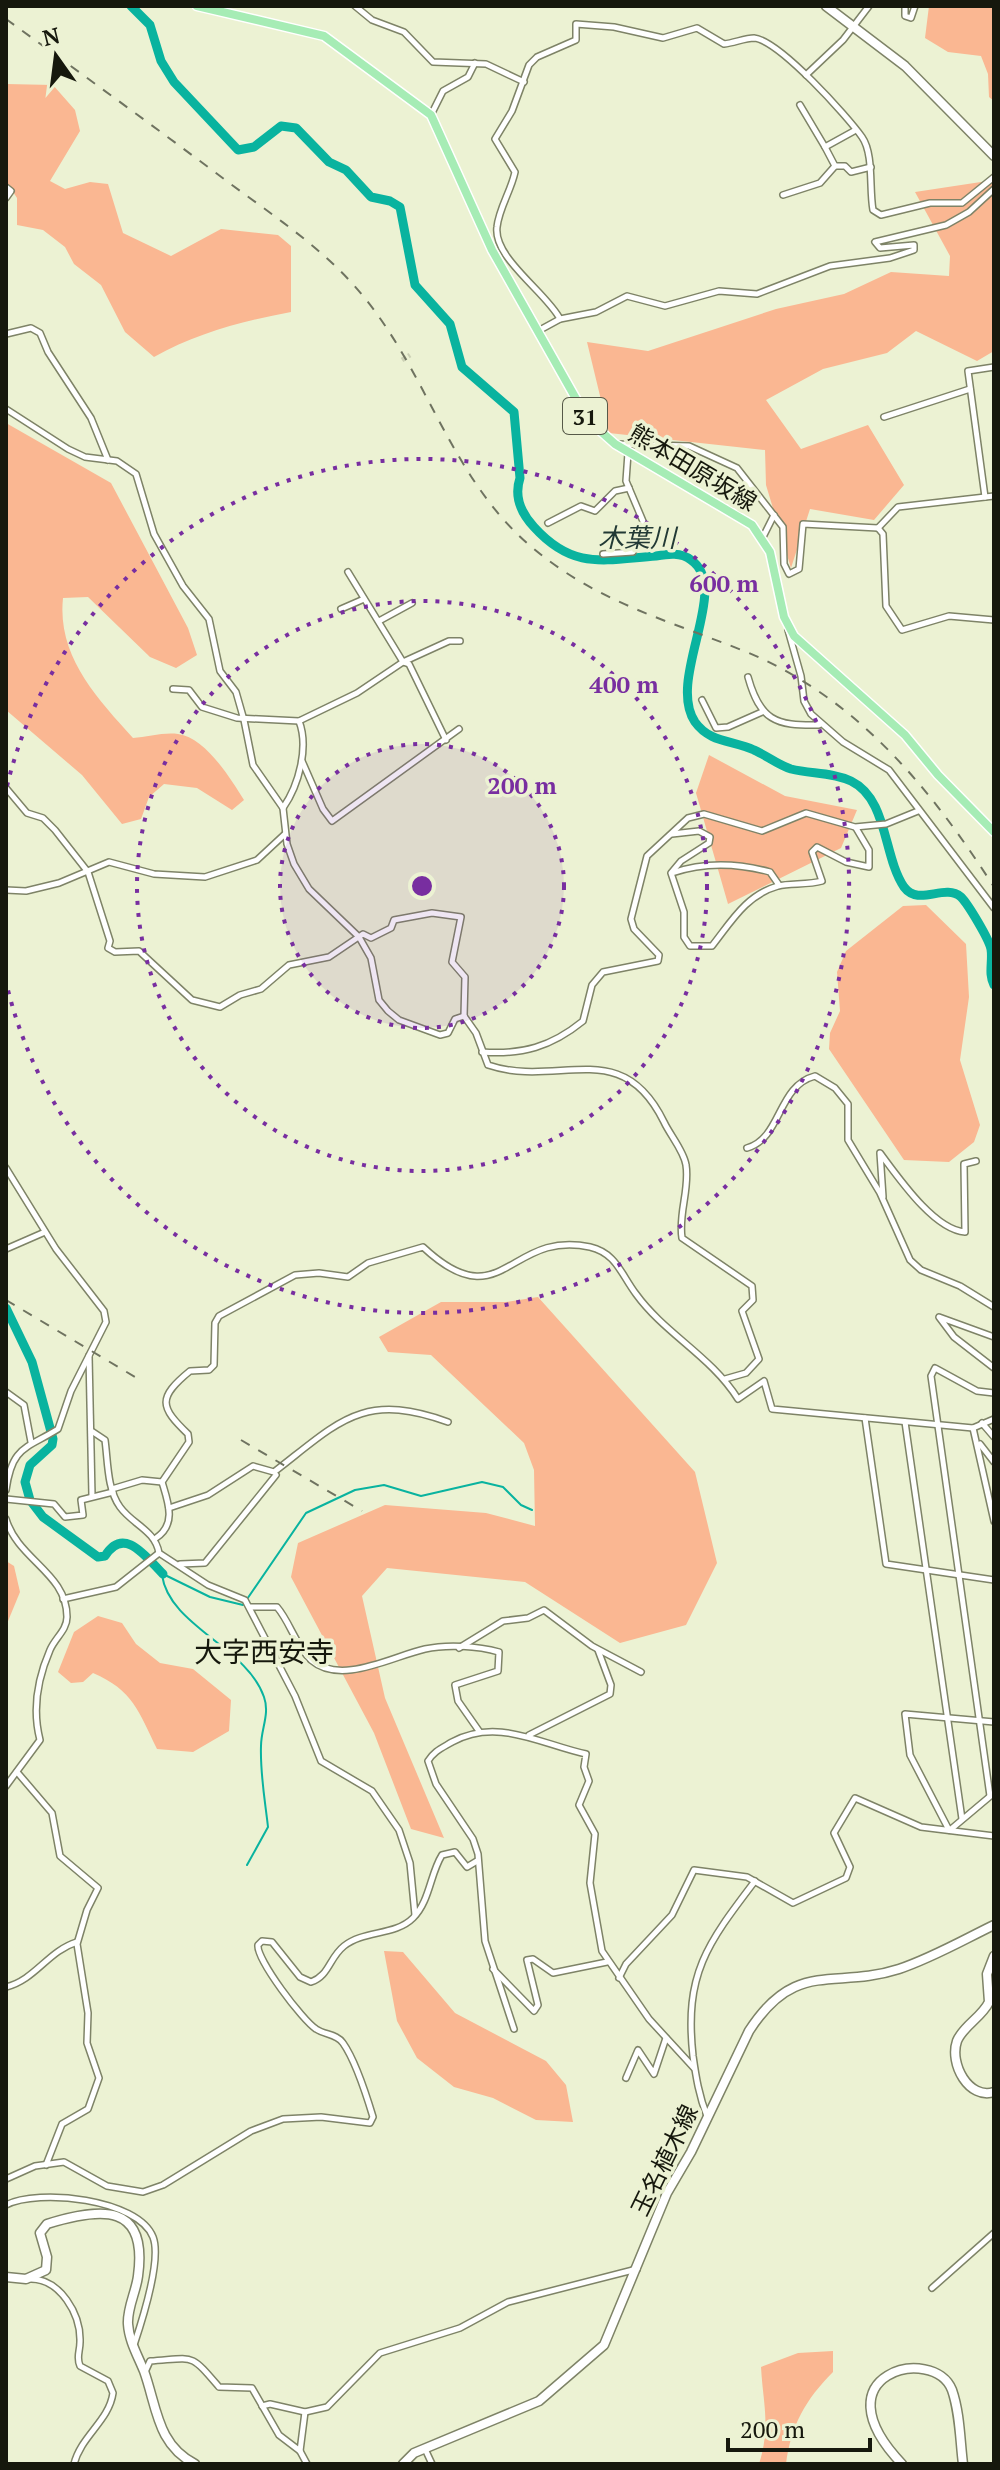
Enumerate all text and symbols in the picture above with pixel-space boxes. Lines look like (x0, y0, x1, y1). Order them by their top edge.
north arrow (16, 16, 96, 96)
text: N (39, 20, 63, 52)
road number: 31 (563, 398, 607, 434)
street label: 熊本田原坂線 (623, 416, 763, 518)
water label: 木葉川 (598, 520, 679, 554)
text: 600 m (689, 567, 759, 599)
text: 400 m (589, 668, 659, 700)
text: 200 m (487, 769, 557, 801)
centre of rings (408, 872, 436, 900)
district label: 大字西安寺 (194, 1633, 334, 1670)
street label: 玉名植木線 (623, 2099, 705, 2221)
scale bar (728, 2402, 870, 2452)
text: 200 m (740, 2413, 805, 2445)

